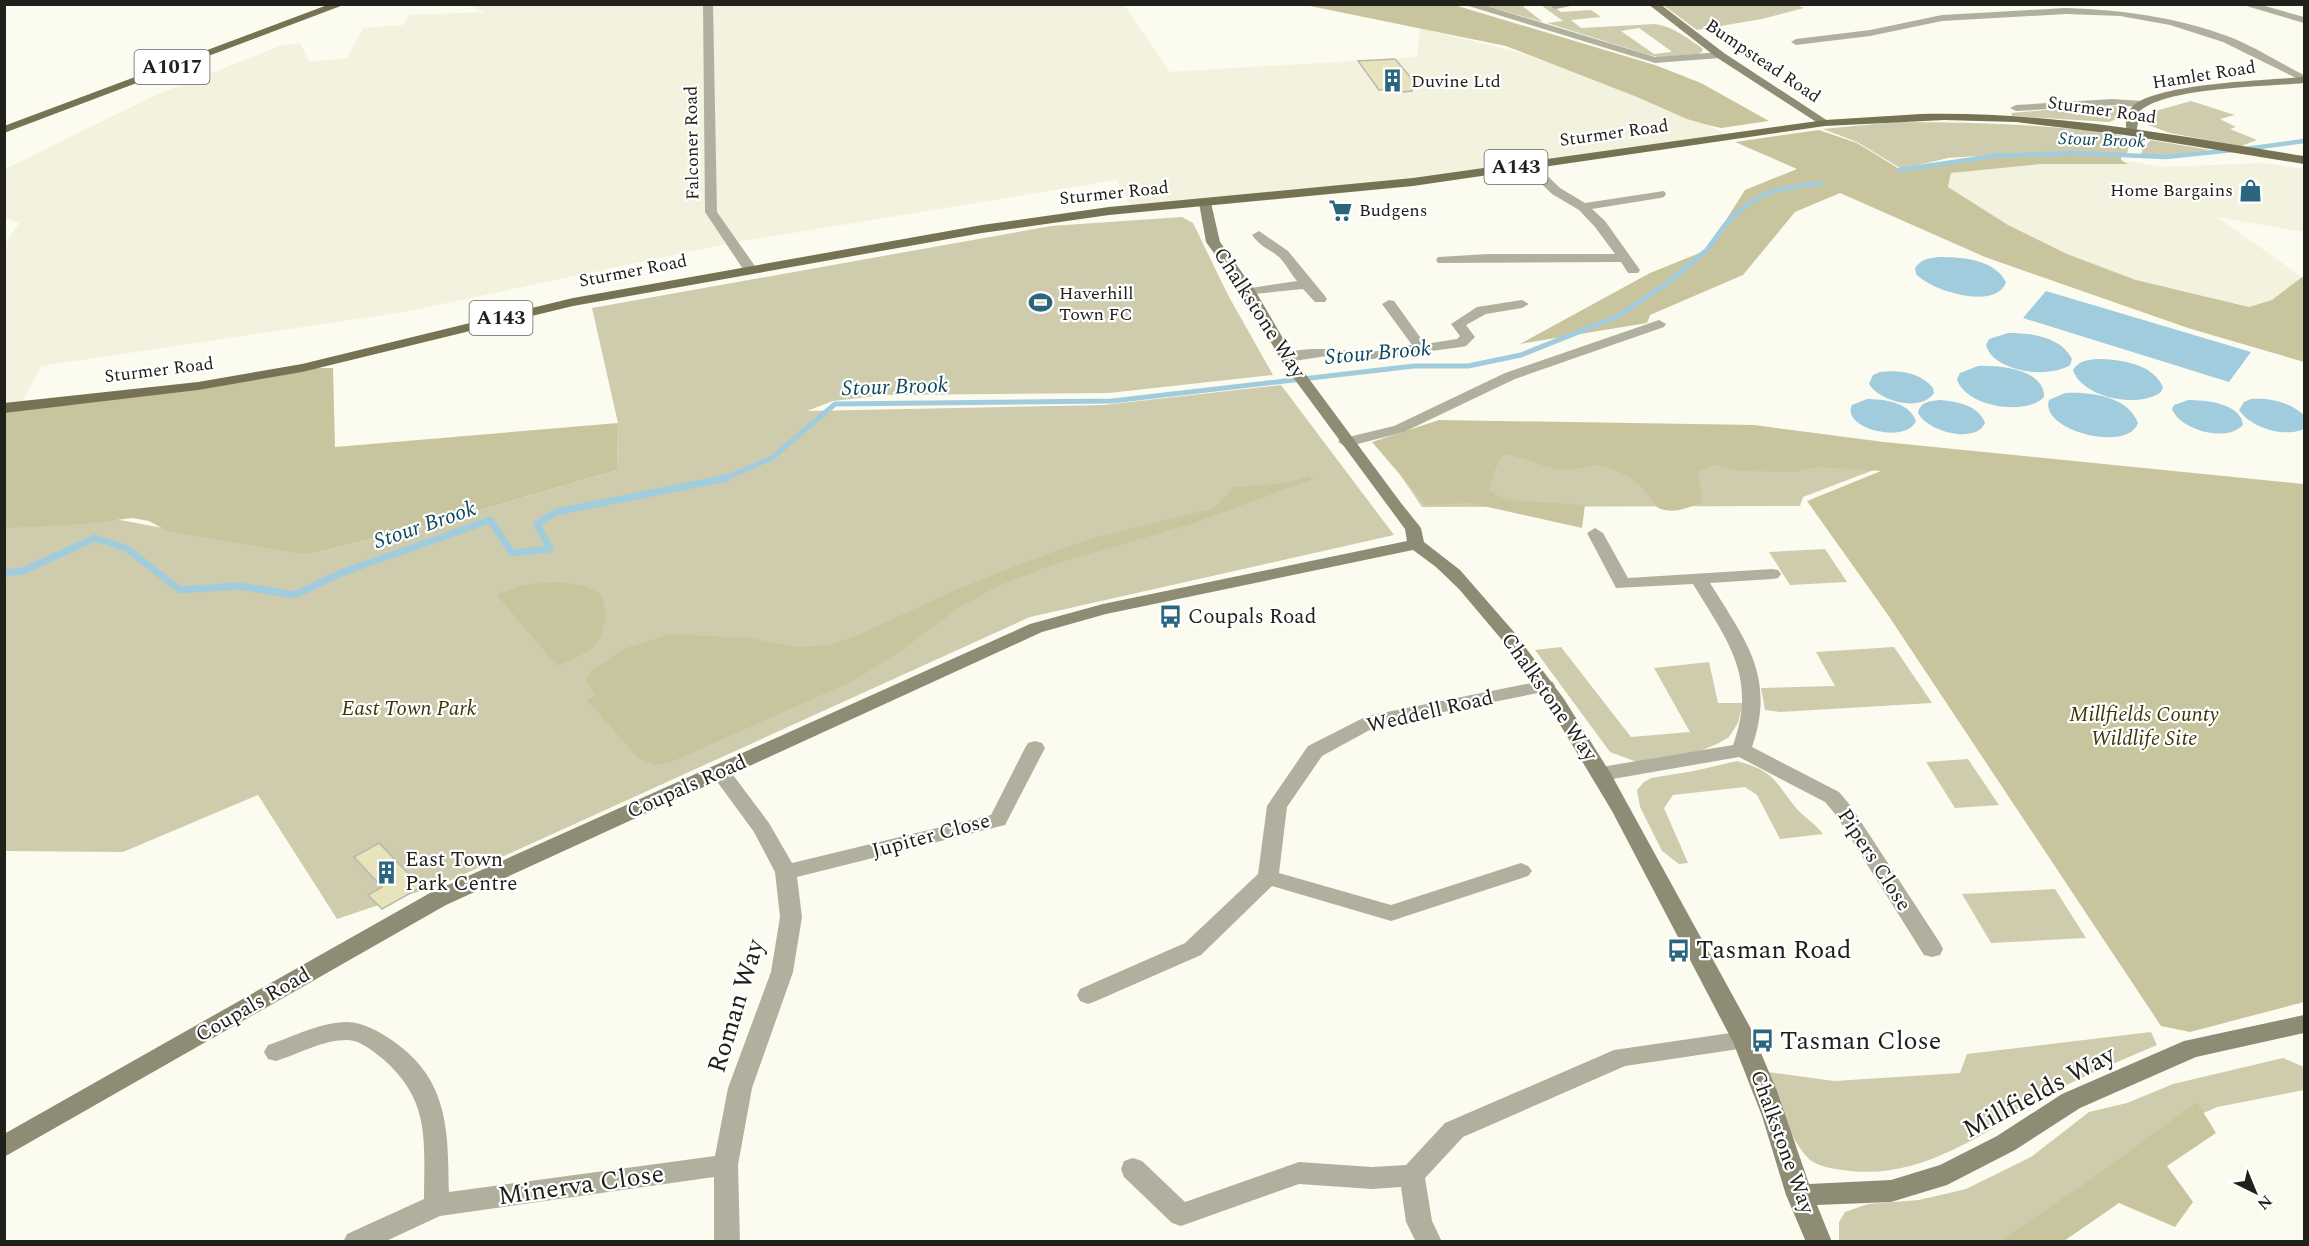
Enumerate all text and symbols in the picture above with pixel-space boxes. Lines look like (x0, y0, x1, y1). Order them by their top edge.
street label: Bumpstead Road (1700, 12, 1826, 110)
road number: A1017 (134, 50, 210, 84)
street label: Hamlet Road (2150, 54, 2258, 96)
building icon: Duvine Ltd (1380, 68, 1406, 94)
place label: Duvine Ltd (1411, 68, 1501, 95)
street label: Falconer Road (678, 86, 706, 200)
street label: Sturmer Road (2046, 89, 2158, 131)
street label: Sturmer Road (1558, 112, 1670, 154)
water label: Stour Brook (2058, 125, 2147, 155)
road number: A143 (1484, 150, 1547, 184)
street label: Sturmer Road (1058, 174, 1170, 212)
place label: Home Bargains (2110, 177, 2233, 204)
shop icon: Home Bargains (2238, 177, 2264, 203)
supermarket icon: Budgens (1328, 197, 1354, 223)
place label: Budgens (1359, 197, 1428, 224)
street label: Chalkstone Way (1205, 241, 1314, 386)
street label: Sturmer Road (577, 247, 689, 295)
place label: Haverhill Town FC (1059, 280, 1133, 328)
sports icon: Haverhill Town FC (1028, 290, 1054, 316)
road number: A143 (470, 301, 532, 335)
water label: Stour Brook (1324, 332, 1432, 374)
street label: Sturmer Road (103, 350, 215, 390)
water label: Stour Brook (841, 369, 949, 405)
water label: Stour Brook (369, 492, 481, 558)
place label: Coupals Road (1188, 601, 1316, 633)
bus stop icon: Coupals Road (1157, 604, 1183, 630)
street label: Chalkstone Way (1493, 626, 1606, 769)
street label: Weddell Road (1364, 682, 1496, 742)
park label: East Town Park (341, 693, 477, 725)
park label: Millfields County Wildlife Site (2069, 699, 2219, 755)
street label: Coupals Road (622, 746, 752, 828)
street label: Pipers Close (1829, 802, 1919, 918)
street label: Jupiter Close (868, 805, 994, 867)
place label: East Town Park Centre (405, 844, 517, 900)
building icon: East Town Park Centre (374, 859, 400, 885)
place label: Tasman Road (1696, 930, 1852, 970)
street label: Roman Way (697, 933, 776, 1078)
bus stop icon: Tasman Road (1665, 937, 1691, 963)
street label: Coupals Road (189, 959, 317, 1051)
place label: Tasman Close (1780, 1021, 1941, 1061)
bus stop icon: Tasman Close (1749, 1028, 1775, 1054)
street label: Millfields Way (1955, 1034, 2124, 1149)
street label: Chalkstone Way (1741, 1066, 1823, 1219)
street label: Minerva Close (495, 1154, 667, 1216)
north arrow (2225, 1162, 2285, 1222)
text: N (2252, 1189, 2278, 1215)

